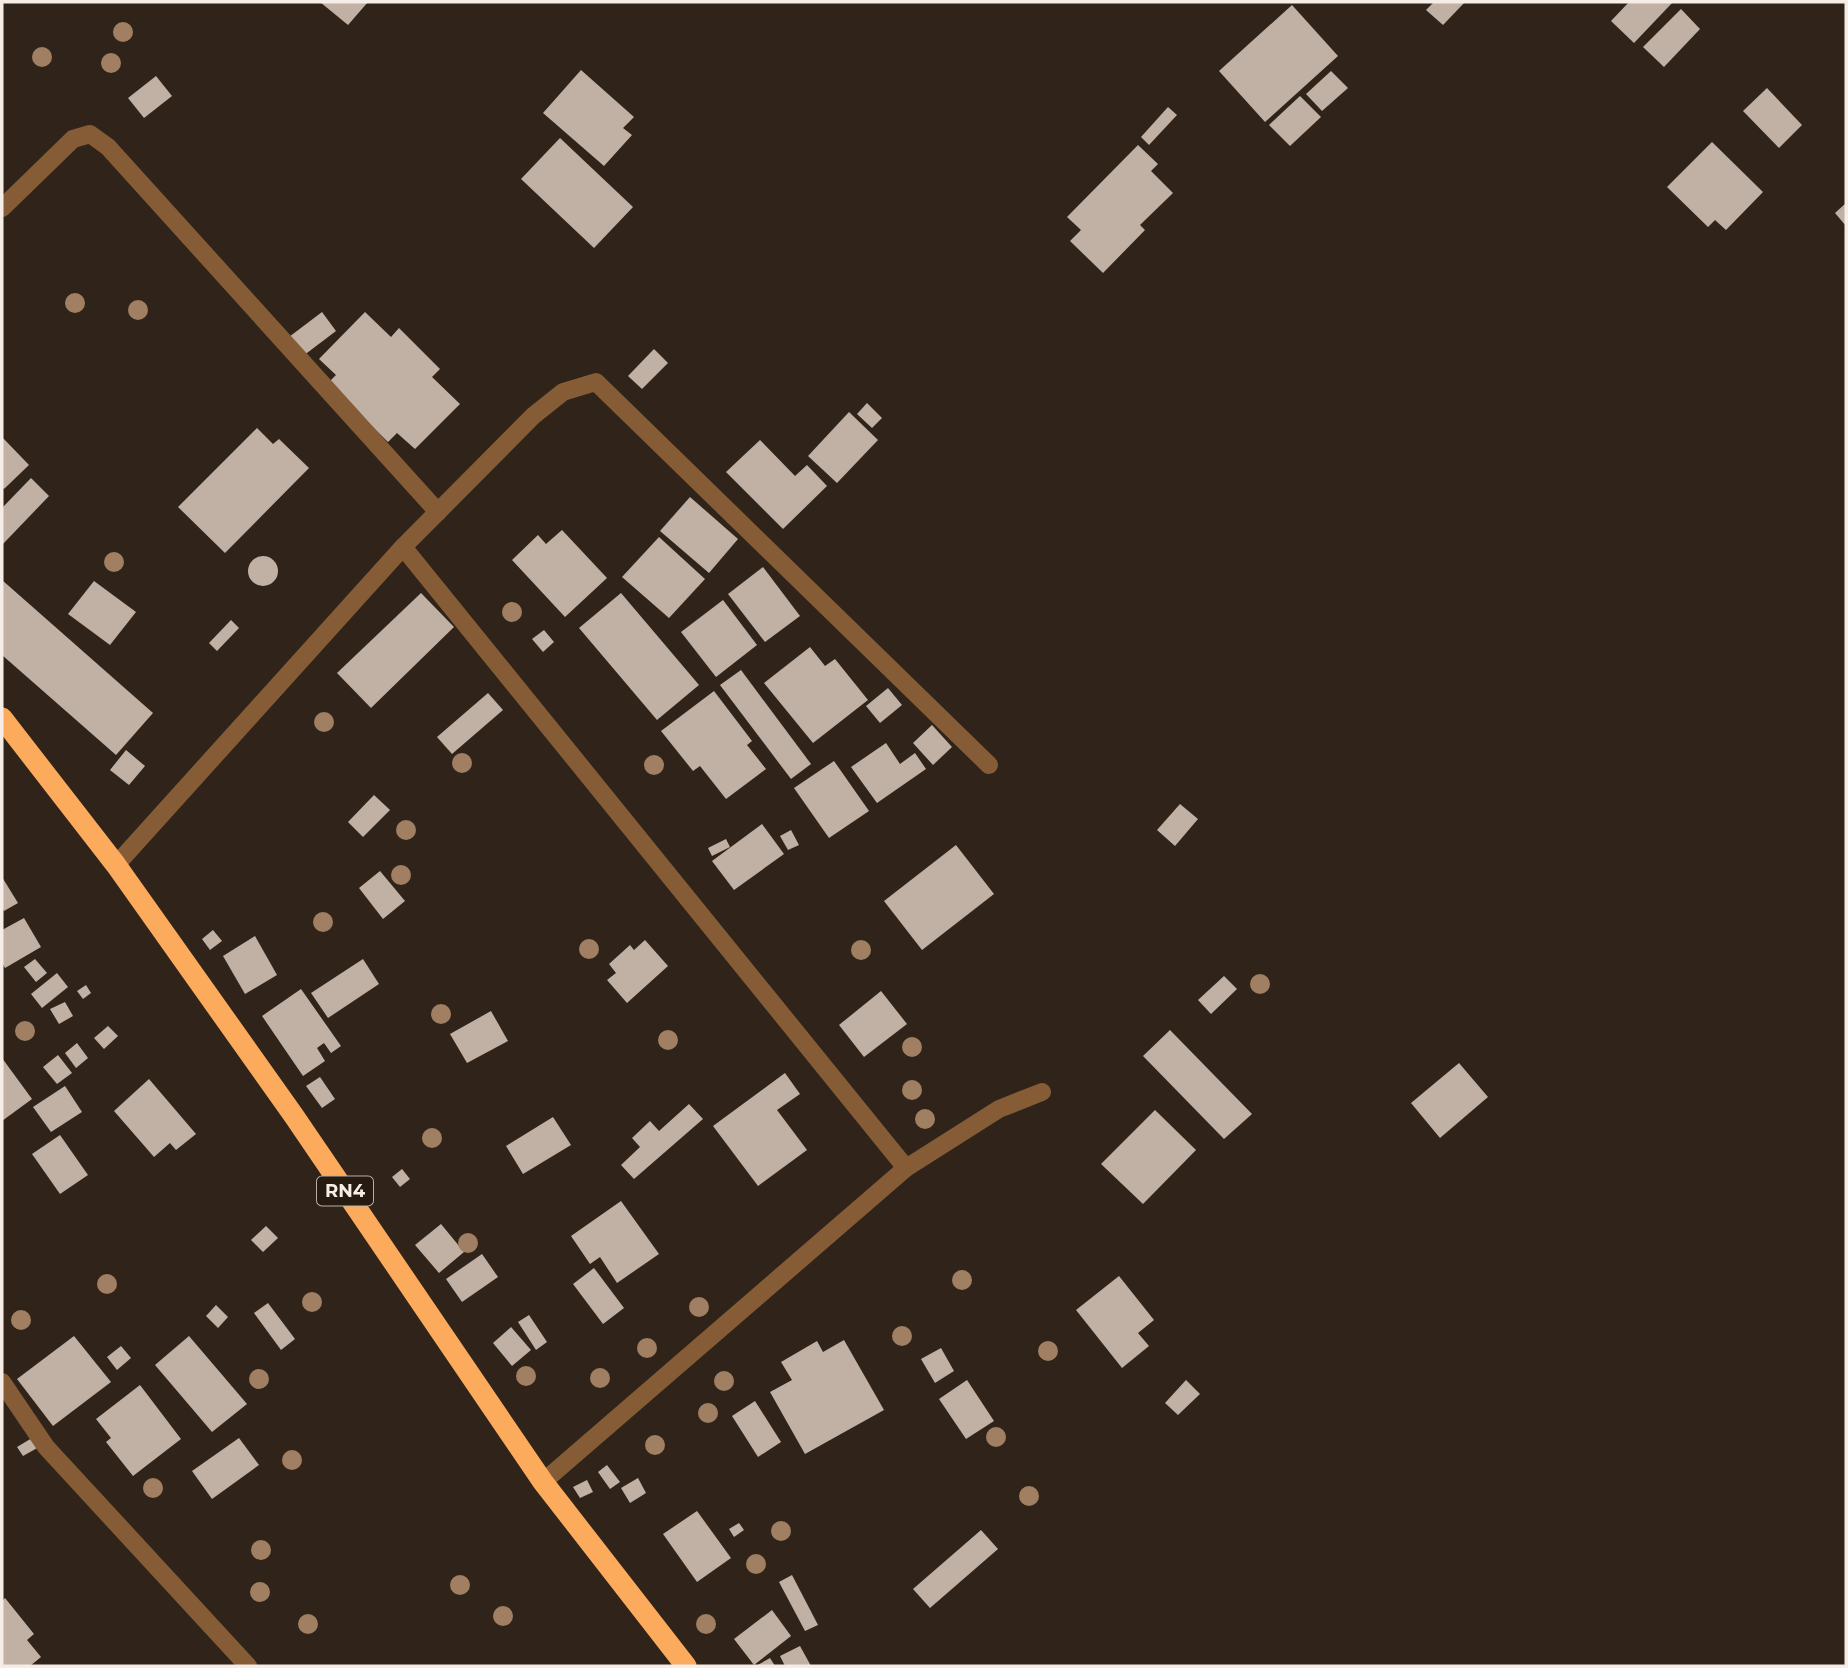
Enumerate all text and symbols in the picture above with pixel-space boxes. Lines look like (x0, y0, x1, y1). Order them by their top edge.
road number: RN4 (317, 1176, 373, 1206)

